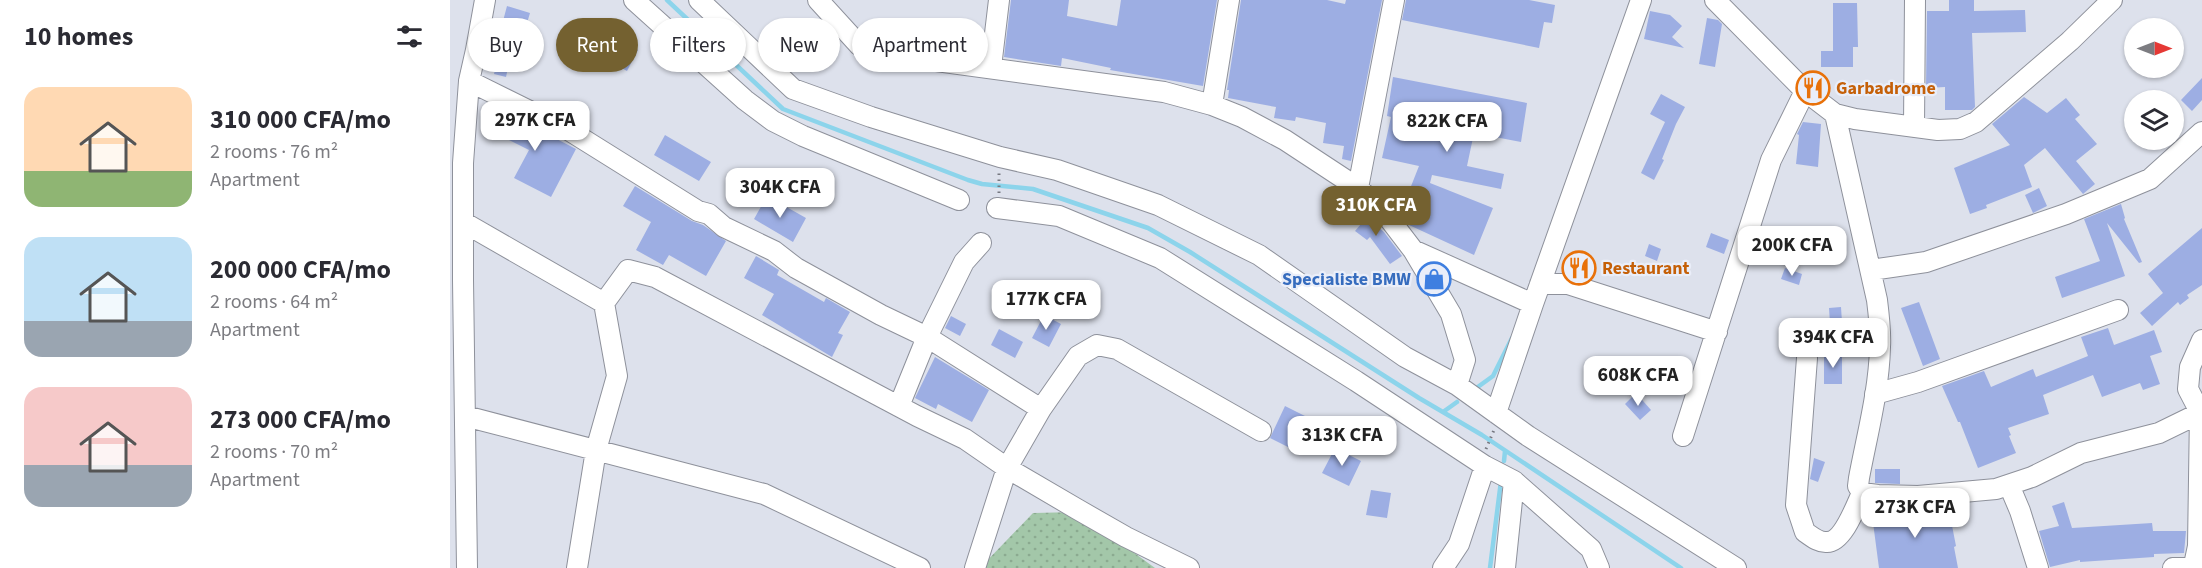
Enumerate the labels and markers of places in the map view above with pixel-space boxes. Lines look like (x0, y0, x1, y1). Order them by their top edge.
restaurant icon: Garbadrome (1795, 70, 1831, 106)
place label: Garbadrome (1836, 76, 1936, 101)
pin: 297K CFA (473, 101, 597, 152)
pin: 822K CFA (1385, 102, 1509, 153)
pin: 304K CFA (718, 168, 842, 219)
pin: 310K CFA (1314, 186, 1438, 237)
pin: 200K CFA (1730, 226, 1854, 277)
restaurant icon: Restaurant (1561, 250, 1597, 286)
place label: Restaurant (1602, 256, 1689, 281)
shop icon: Specialiste BMW (1416, 261, 1452, 297)
place label: Specialiste BMW (1282, 267, 1411, 292)
pin: 177K CFA (984, 280, 1108, 331)
pin: 394K CFA (1771, 318, 1895, 369)
pin: 608K CFA (1576, 356, 1700, 407)
pin: 313K CFA (1280, 416, 1404, 467)
pin: 273K CFA (1853, 488, 1977, 539)

